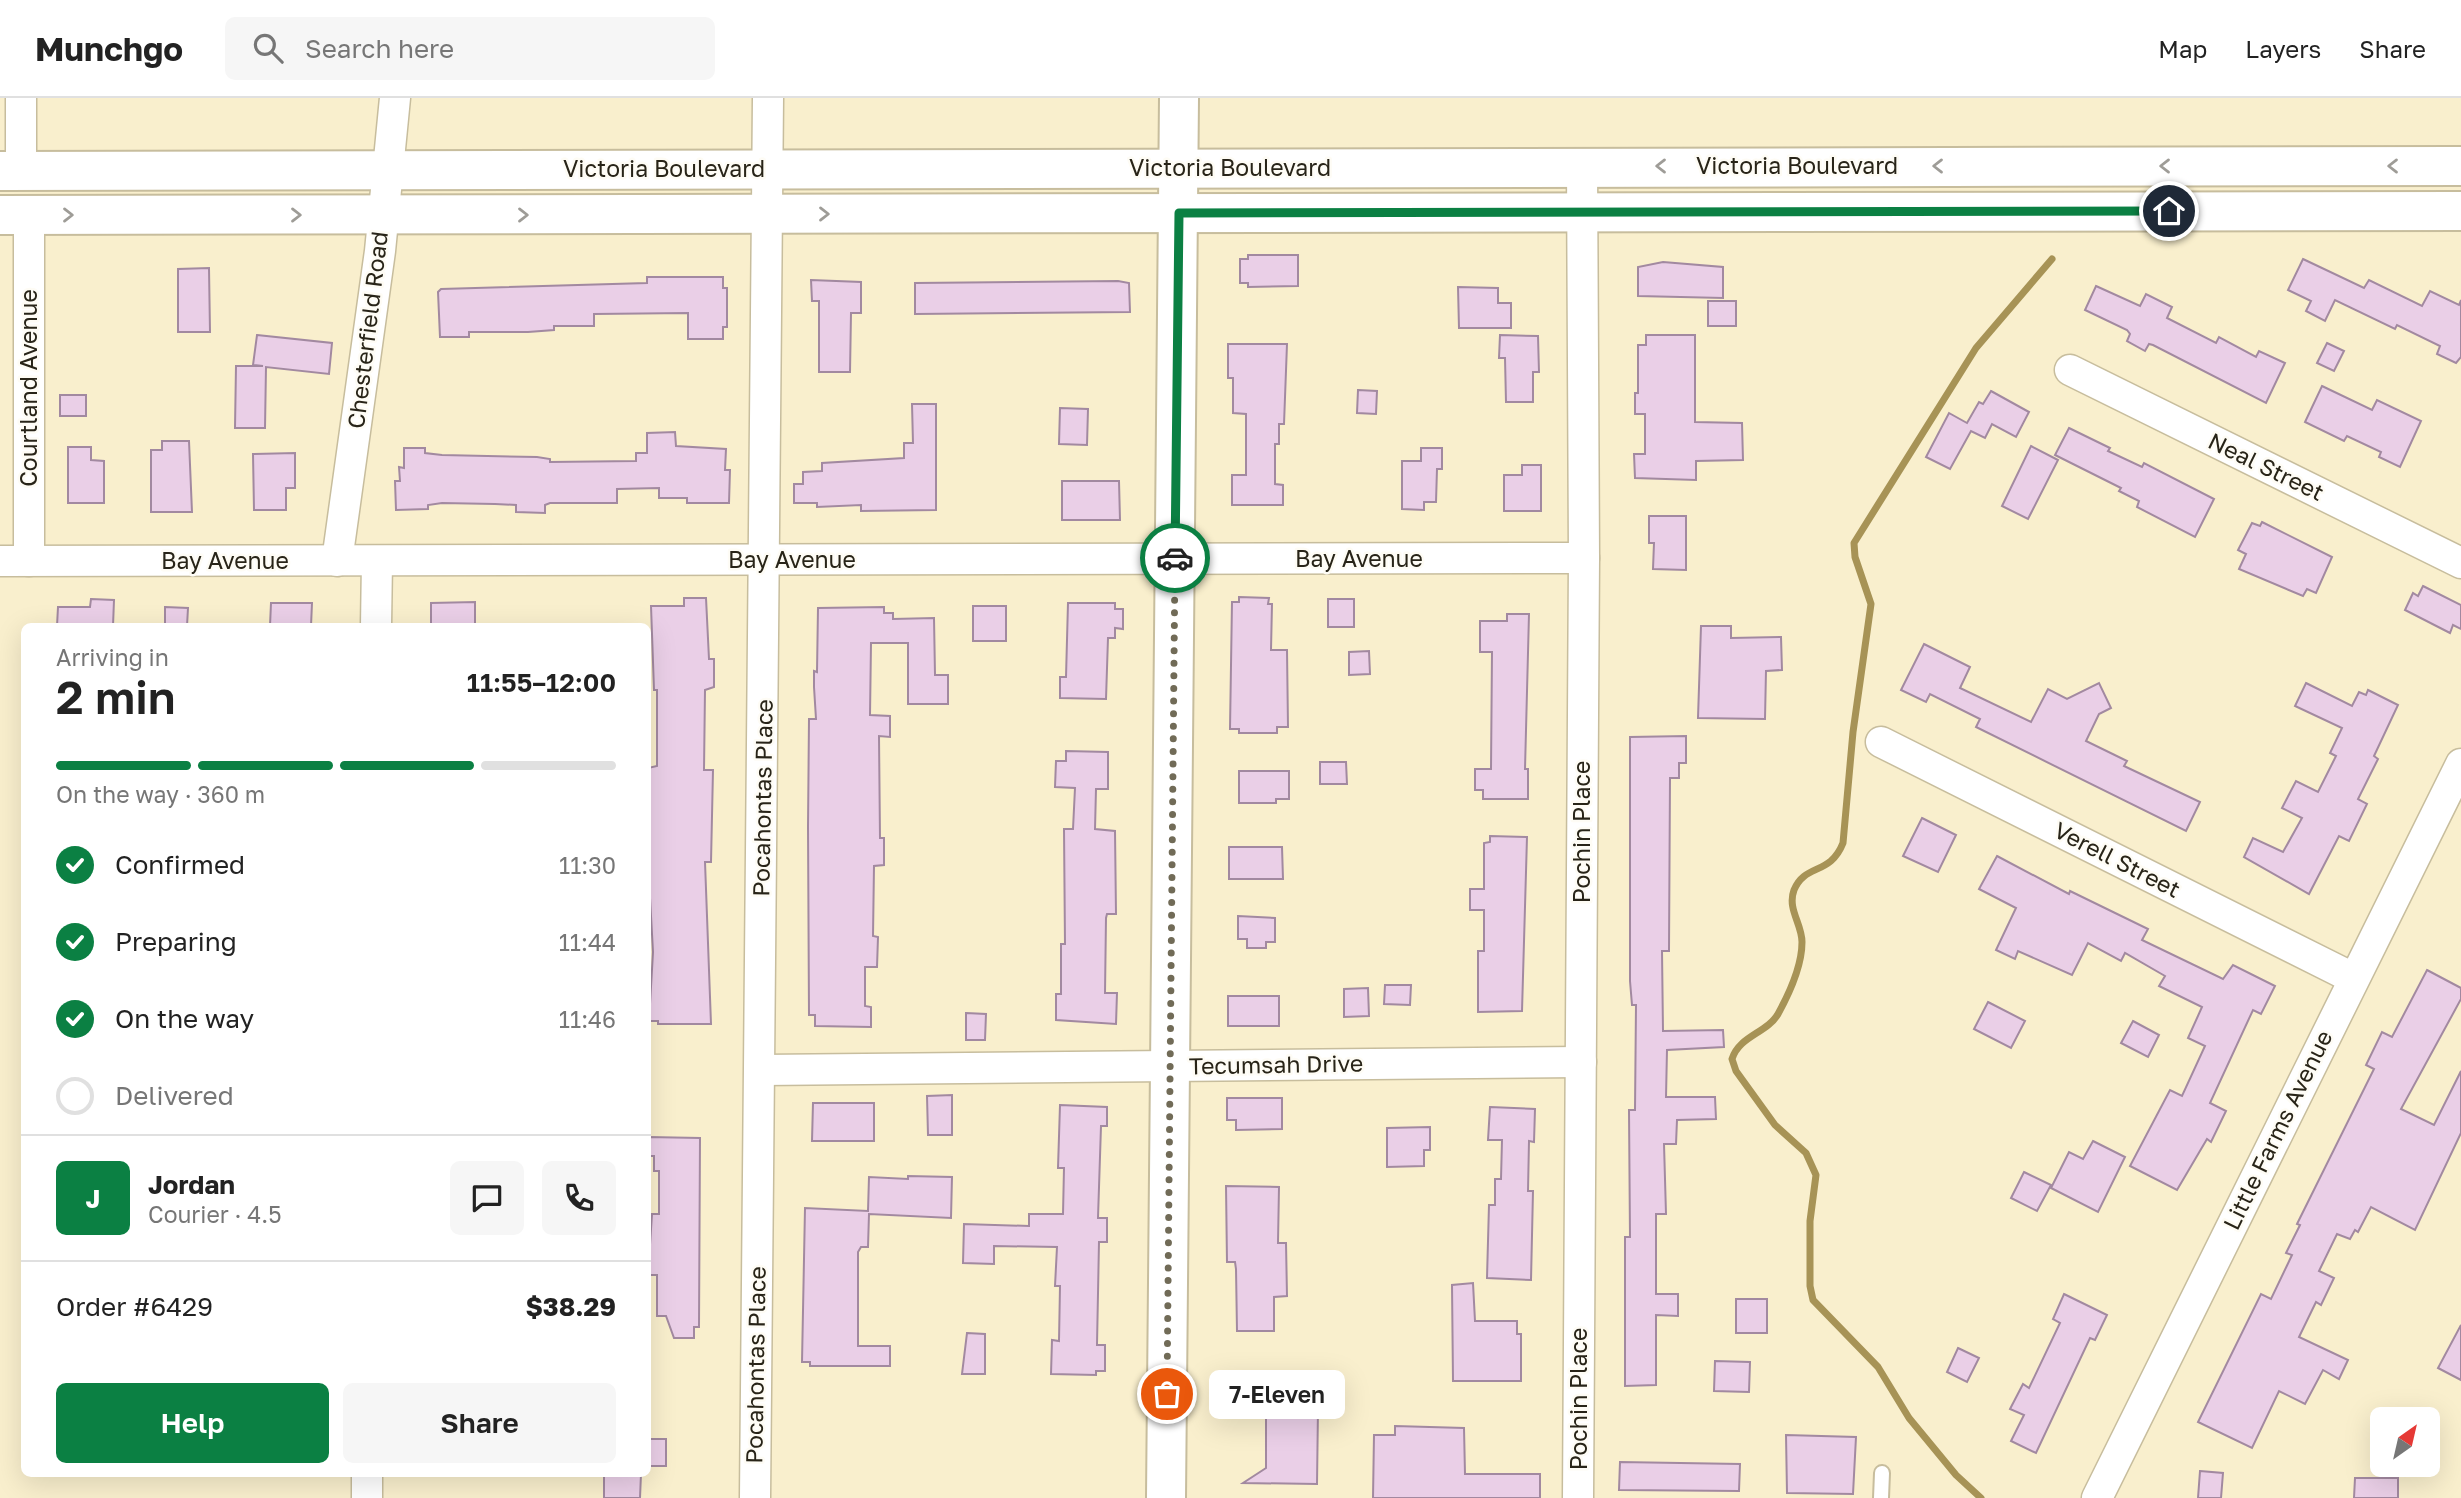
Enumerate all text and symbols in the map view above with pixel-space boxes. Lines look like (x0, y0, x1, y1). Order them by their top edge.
search box (225, 17, 715, 80)
text: Munchgo (35, 29, 183, 68)
icon: search (249, 29, 287, 67)
text: Search here (305, 33, 454, 64)
text: Map (2158, 34, 2207, 63)
text: Layers (2245, 34, 2321, 63)
text: Share (2359, 34, 2426, 63)
street label: Victoria Boulevard (1696, 151, 1898, 179)
street label: Victoria Boulevard (1129, 153, 1331, 181)
street label: Victoria Boulevard (563, 154, 765, 182)
one-way arrow (1656, 158, 1666, 174)
one-way arrow (1932, 158, 1943, 174)
one-way arrow (2160, 158, 2170, 174)
one-way arrow (2387, 158, 2398, 174)
pin (2139, 181, 2199, 241)
icon: home (2150, 192, 2188, 230)
one-way arrow (819, 206, 830, 222)
one-way arrow (63, 207, 74, 223)
one-way arrow (291, 207, 301, 223)
one-way arrow (518, 207, 529, 223)
street label: Chesterfield Road (341, 230, 393, 430)
street label: Courtland Avenue (14, 289, 42, 487)
street label: Neal Street (2204, 426, 2329, 506)
courier (1140, 523, 1210, 593)
icon: car (1156, 539, 1194, 577)
street label: Bay Avenue (1295, 544, 1423, 572)
street label: Bay Avenue (728, 545, 856, 573)
street label: Bay Avenue (161, 546, 289, 574)
text: Arriving in (56, 643, 169, 671)
text: 11:55–12:00 (467, 667, 616, 698)
text: 2 min (56, 669, 176, 724)
street label: Pocahontas Place (746, 699, 778, 897)
street label: Pochin Place (1567, 761, 1595, 903)
text: On the way · 360 m (56, 780, 265, 808)
street label: Verell Street (2050, 815, 2185, 903)
icon: check (56, 846, 94, 884)
text: Confirmed (115, 849, 245, 880)
text: 11:30 (559, 851, 616, 879)
icon: check (56, 923, 94, 961)
text: Preparing (115, 926, 237, 957)
text: 11:44 (559, 928, 616, 956)
icon: check (56, 1000, 94, 1038)
text: On the way (115, 1003, 254, 1034)
text: 11:46 (559, 1005, 616, 1033)
street label: Little Farms Avenue (2217, 1025, 2338, 1234)
street label: Tecumsah Drive (1189, 1048, 1363, 1080)
text: Delivered (115, 1080, 234, 1111)
button: chat (450, 1161, 524, 1235)
button: phone (542, 1161, 616, 1235)
text: Jordan (148, 1169, 235, 1200)
text: J (86, 1183, 100, 1214)
text: Courier · 4.5 (148, 1200, 281, 1228)
street label: Pocahontas Place (739, 1266, 771, 1464)
text: Order #6429 (56, 1291, 213, 1322)
text: $38.29 (525, 1291, 616, 1322)
street label: Pochin Place (1564, 1328, 1592, 1470)
pin (1137, 1364, 1197, 1424)
callout: 7-Eleven (1209, 1370, 1346, 1418)
icon: bag (1148, 1375, 1186, 1413)
text: 7-Eleven (1229, 1380, 1325, 1408)
button: Help (56, 1383, 329, 1463)
button: Share (343, 1383, 616, 1463)
north arrow (2370, 1407, 2440, 1477)
map controls (2370, 1407, 2440, 1477)

